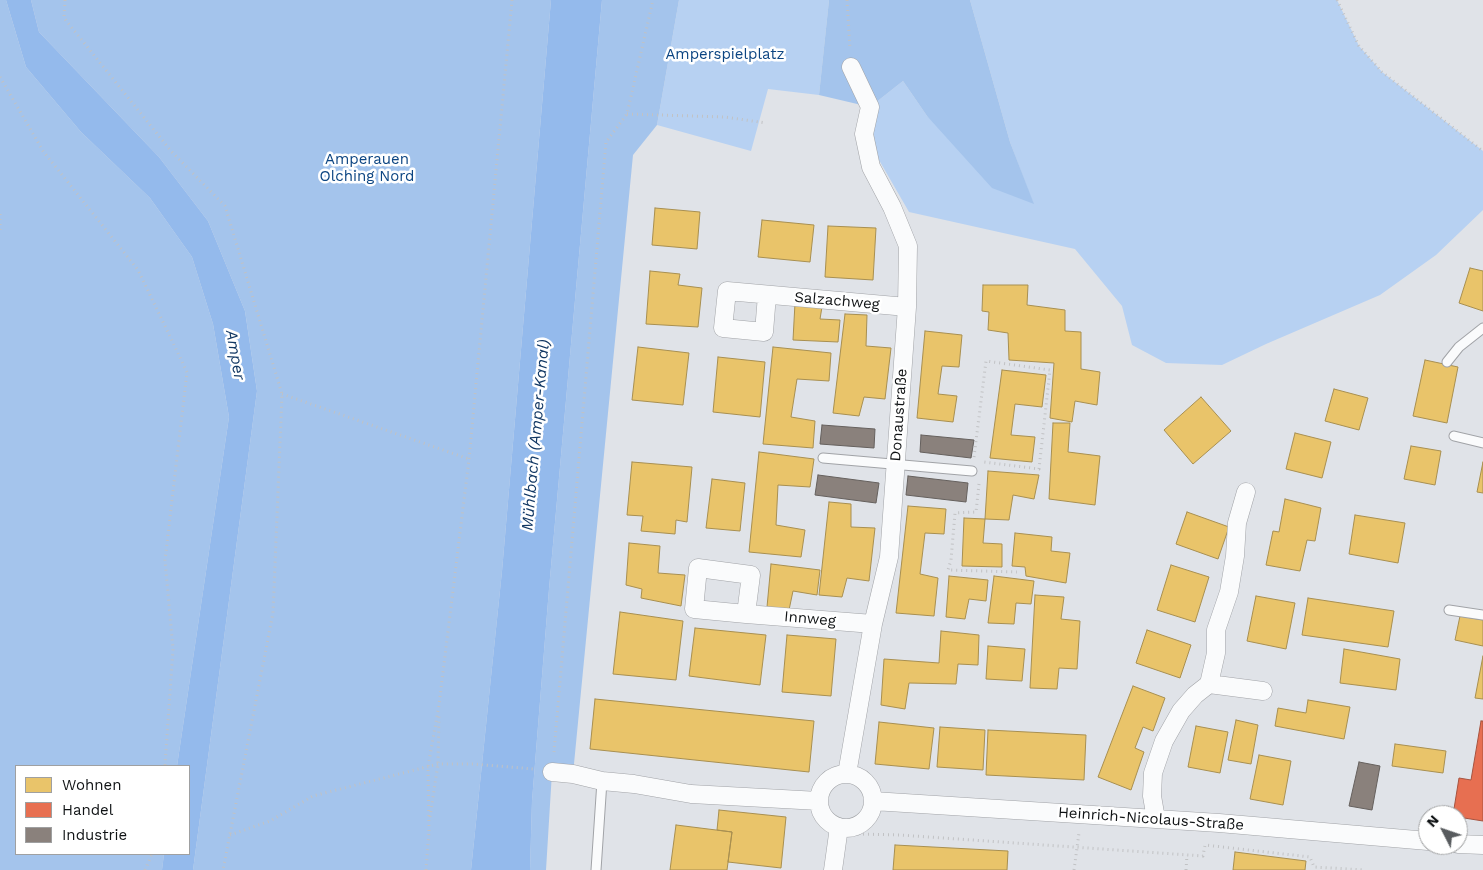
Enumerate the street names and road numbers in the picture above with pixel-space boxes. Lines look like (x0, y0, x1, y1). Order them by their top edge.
street label: Salzachweg (794, 288, 880, 314)
street label: Donaustraße (887, 368, 911, 462)
street label: Innweg (783, 608, 837, 630)
street label: Heinrich-Nicolaus-Straße (1057, 804, 1245, 834)

